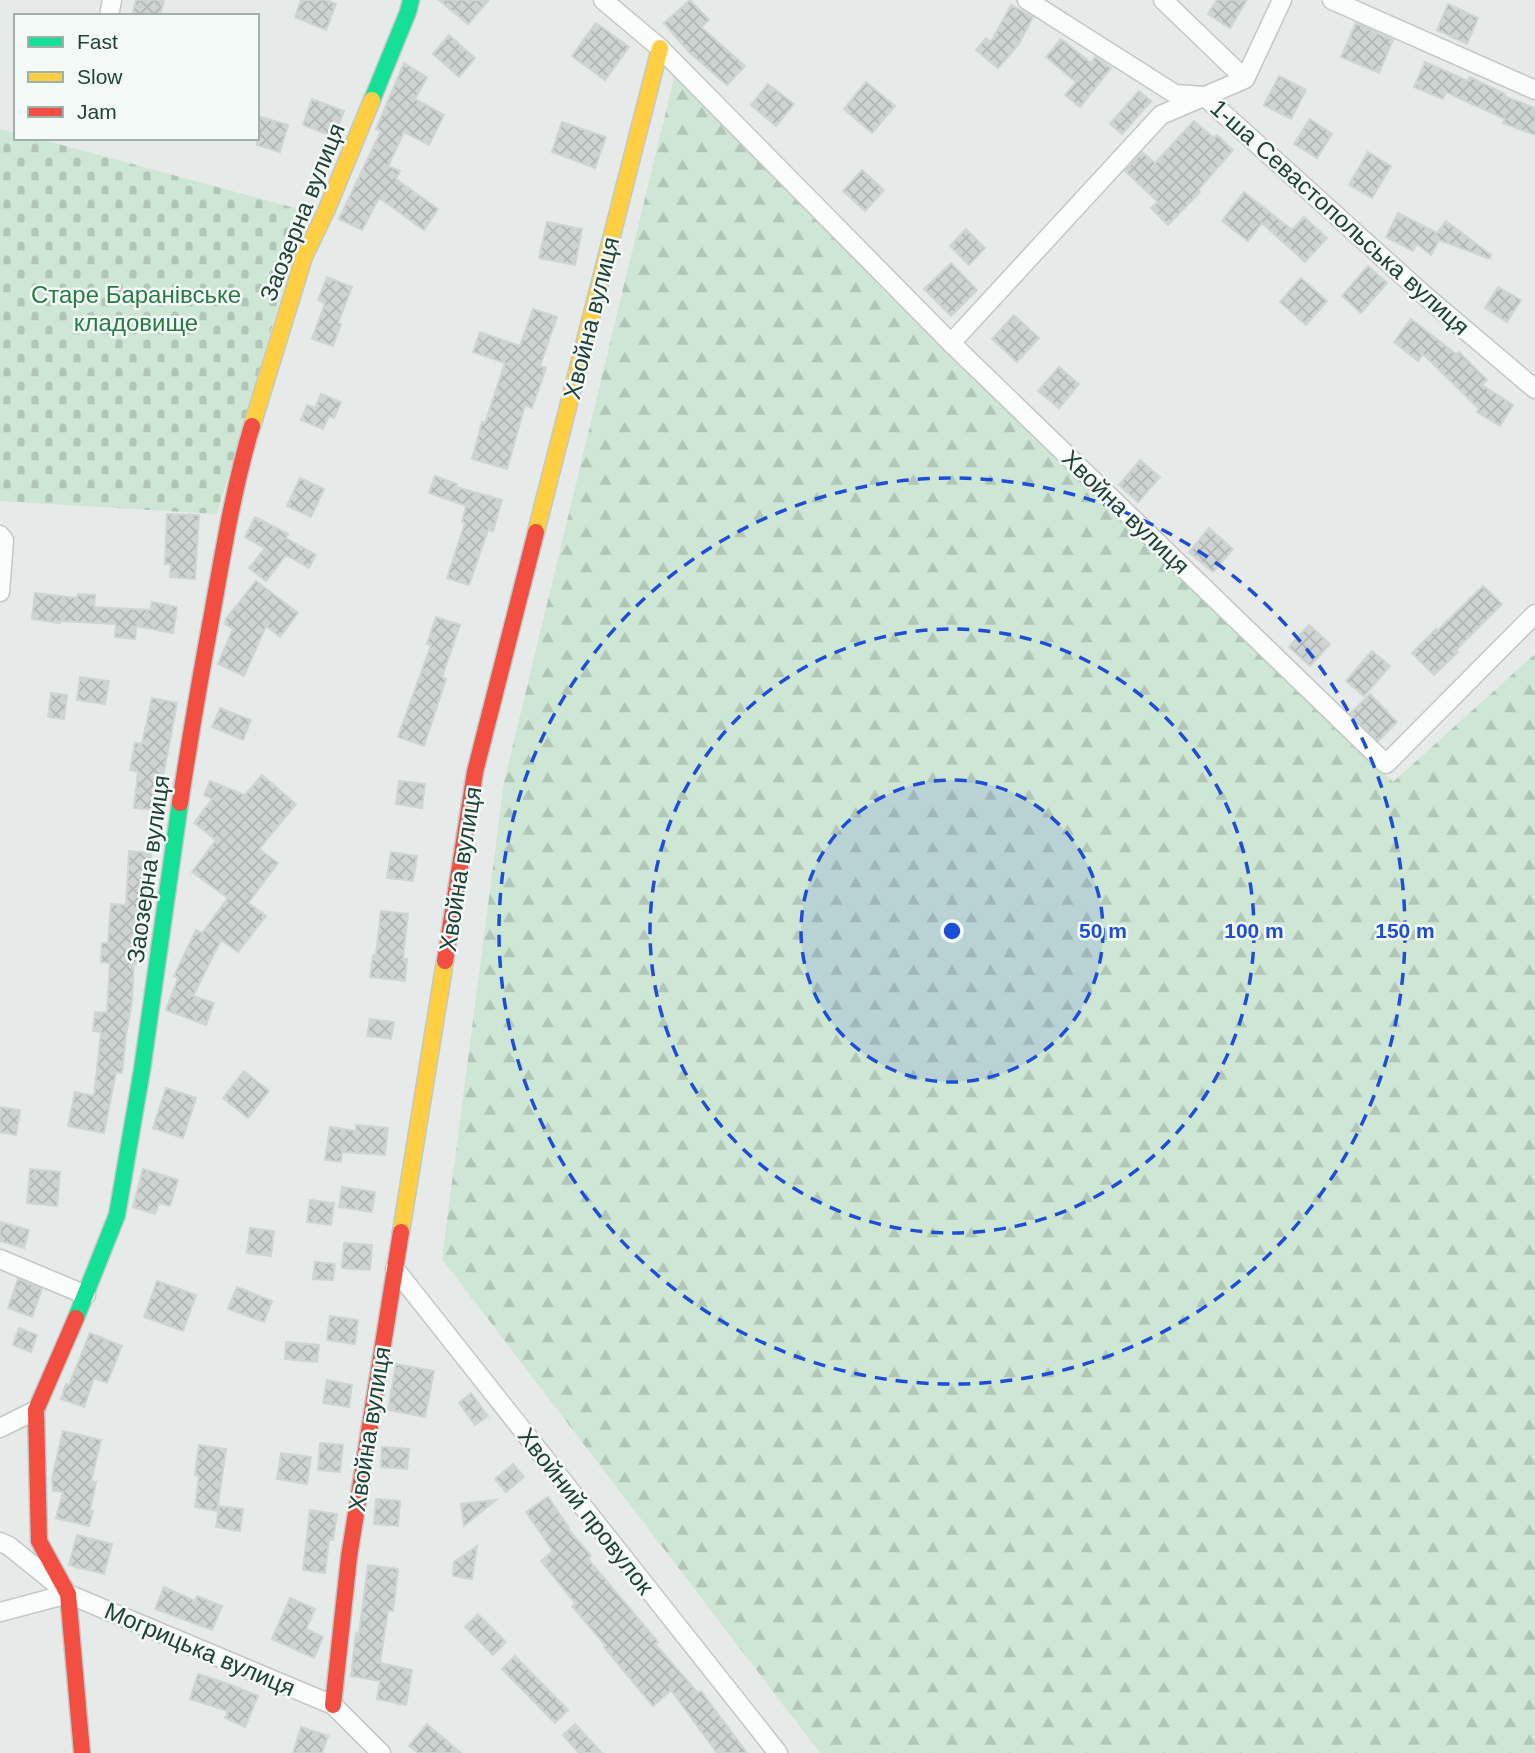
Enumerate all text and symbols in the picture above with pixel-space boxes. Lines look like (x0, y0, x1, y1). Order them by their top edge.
legend (14, 14, 259, 140)
text: Fast (77, 30, 118, 53)
text: Slow (77, 65, 123, 88)
street label: 1-ша Севастопольська вулиця (1205, 94, 1475, 340)
text: Jam (77, 100, 117, 123)
street label: Заозерна вулиця (254, 119, 350, 305)
street label: Хвойна вулиця (558, 234, 624, 402)
park label: Старе Баранівське кладовище (31, 281, 241, 336)
street label: Хвойна вулиця (1057, 445, 1195, 579)
street label: Заозерна вулиця (121, 773, 175, 965)
street label: Хвойна вулиця (434, 785, 486, 953)
centre of rings (940, 919, 964, 943)
text: 50 m (1079, 919, 1127, 942)
text: 100 m (1224, 919, 1284, 942)
text: 150 m (1375, 919, 1435, 942)
street label: Хвойна вулиця (343, 1345, 395, 1513)
street label: Хвойний провулок (513, 1423, 660, 1600)
street label: Могрицька вулиця (101, 1597, 299, 1701)

